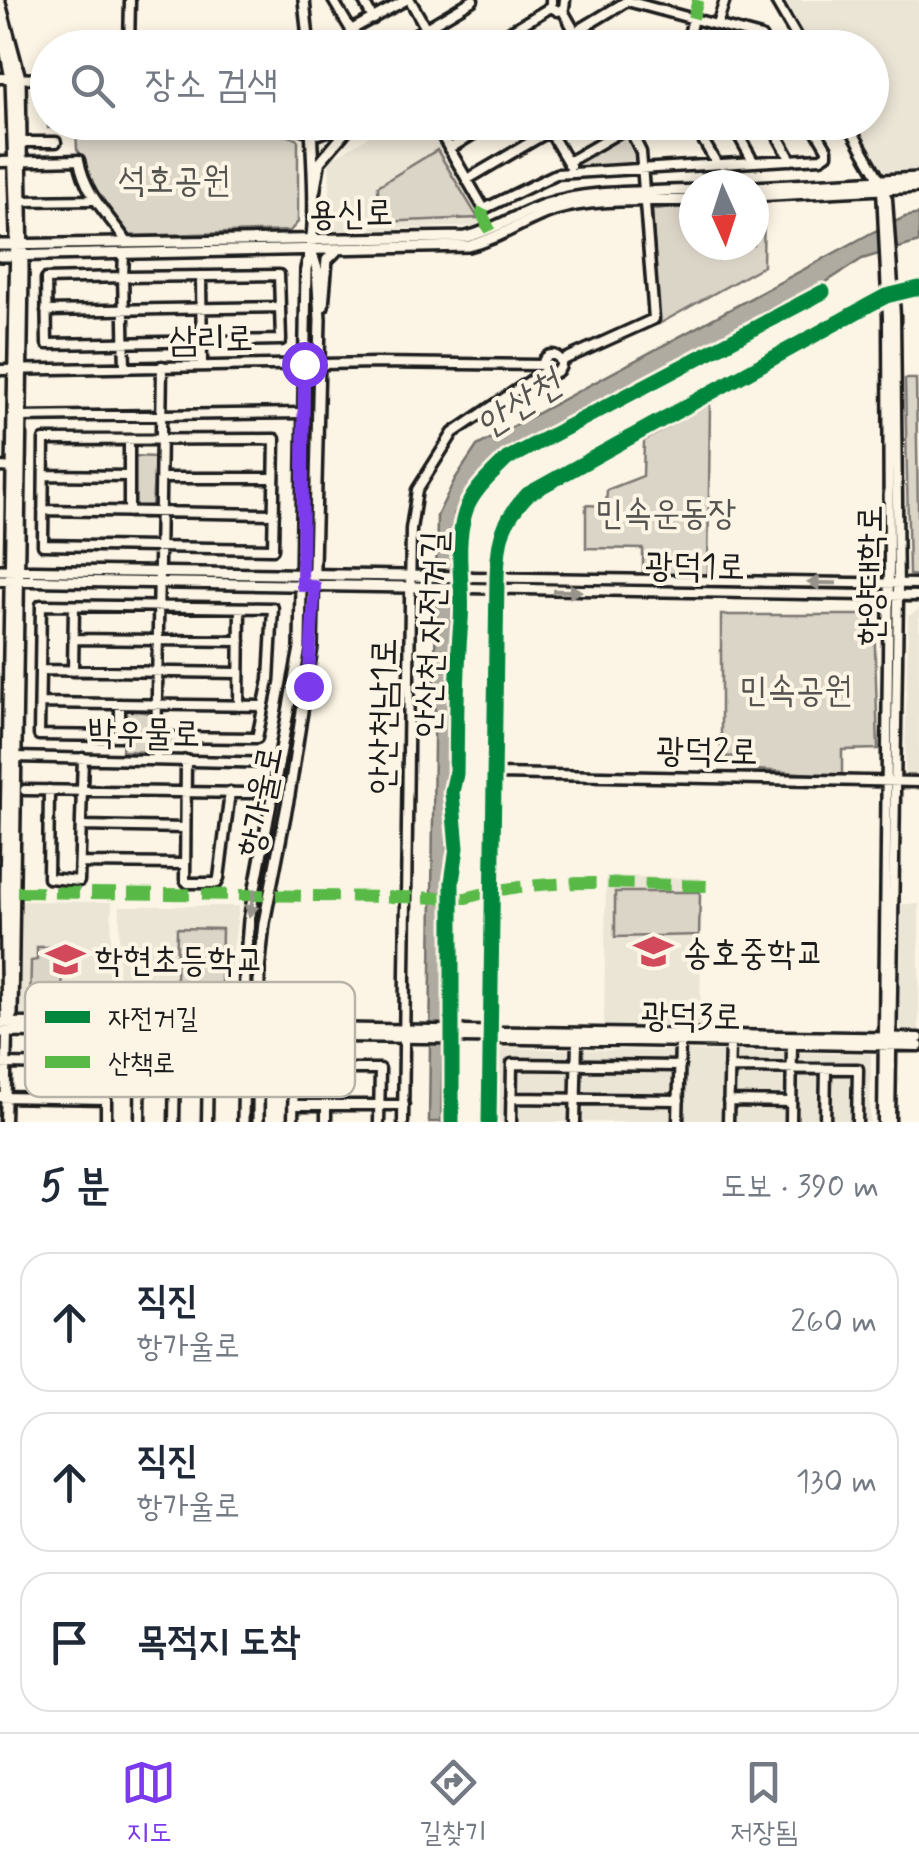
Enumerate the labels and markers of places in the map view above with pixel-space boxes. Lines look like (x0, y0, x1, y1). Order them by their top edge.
school or university icon: 송호중학교 (632, 931, 674, 973)
place label: 송호중학교 (683, 931, 824, 977)
school or university icon: 학현초등학교 (44, 938, 86, 980)
place label: 학현초등학교 (95, 938, 264, 984)

